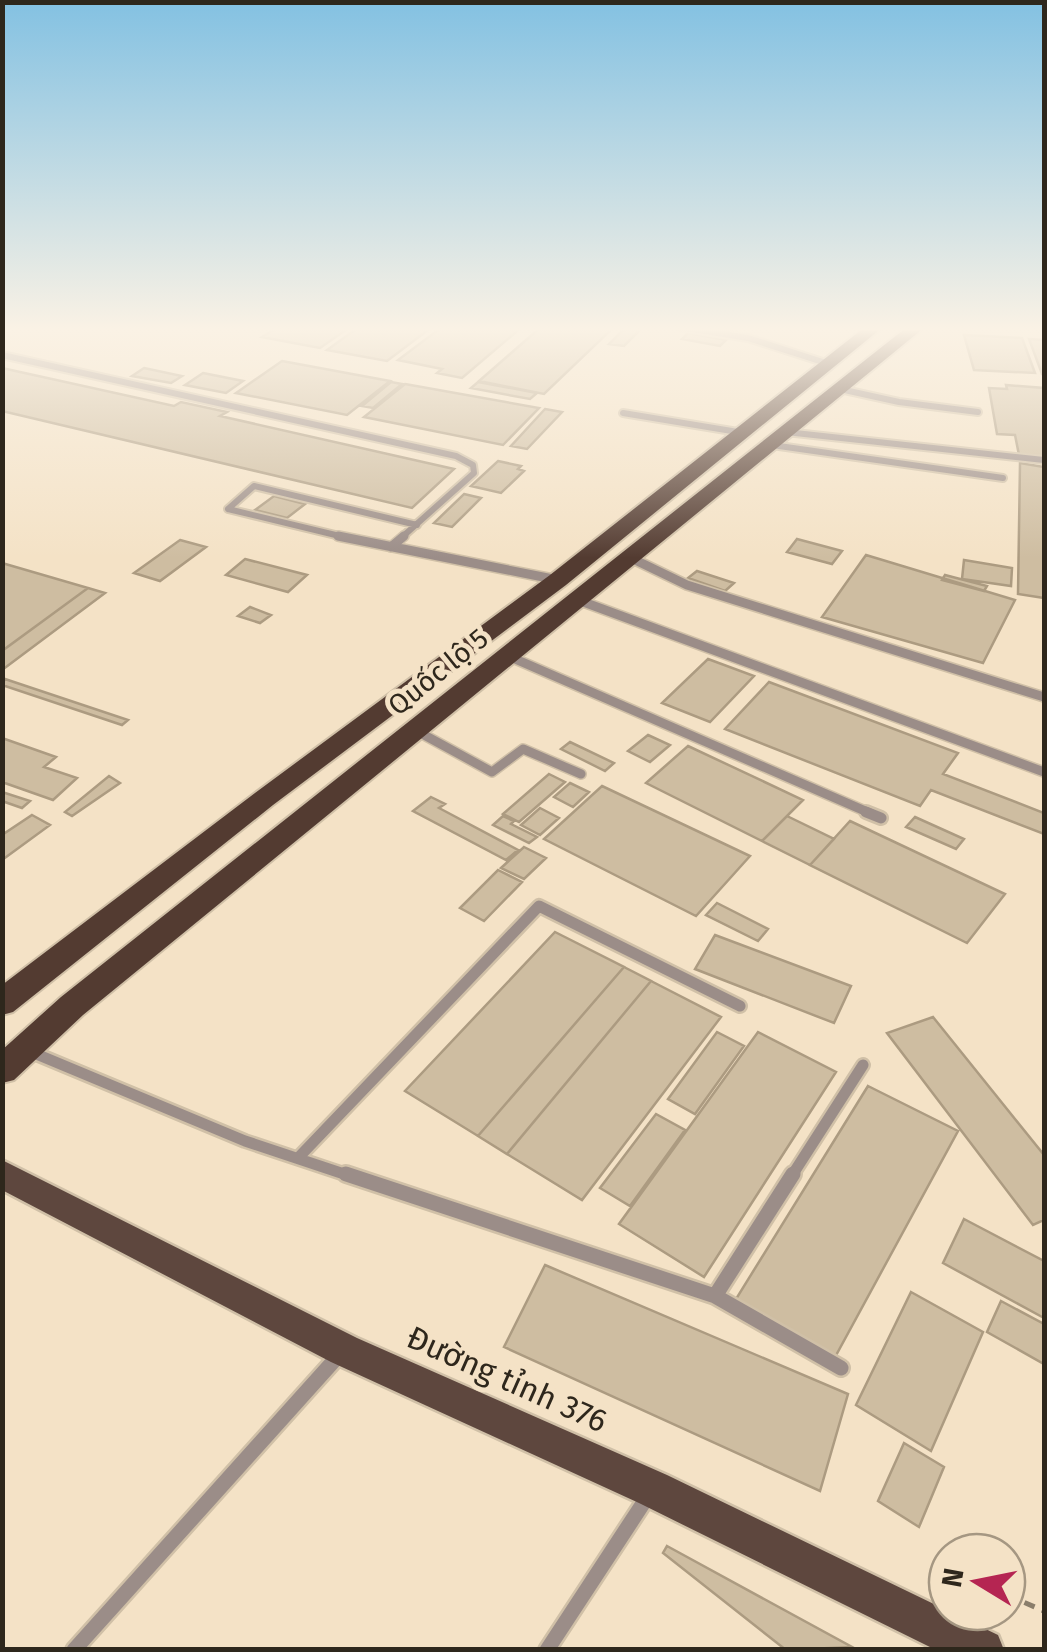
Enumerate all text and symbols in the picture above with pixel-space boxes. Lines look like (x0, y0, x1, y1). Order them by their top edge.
street label: Quốc lộ 5 (382, 622, 494, 722)
street label: Đường tỉnh 376 (401, 1318, 613, 1440)
north arrow (927, 1532, 1027, 1632)
text: N (935, 1566, 971, 1590)

